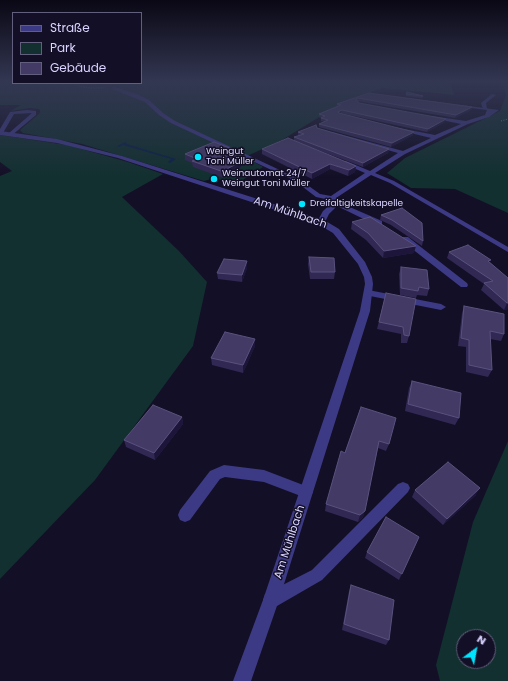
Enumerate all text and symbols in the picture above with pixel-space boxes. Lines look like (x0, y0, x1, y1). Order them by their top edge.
legend (12, 12, 142, 84)
text: Straße (50, 19, 90, 36)
text: Park (50, 39, 76, 56)
text: Gebäude (50, 59, 106, 76)
place label: Weingut Toni Müller (206, 147, 254, 168)
marker: Weingut Toni Müller (193, 152, 203, 162)
place label: Weinautomat 24/7 Weingut Toni Müller (222, 169, 310, 190)
marker: Weinautomat 24/7 Weingut Toni Müller (209, 174, 219, 184)
street label: Am Mühlbach (252, 194, 328, 232)
marker: Dreifaltigkeitskapelle (297, 199, 307, 209)
place label: Dreifaltigkeitskapelle (310, 199, 403, 209)
street label: Am Mühlbach (272, 504, 308, 580)
north arrow (456, 629, 496, 669)
text: N (474, 631, 490, 649)

